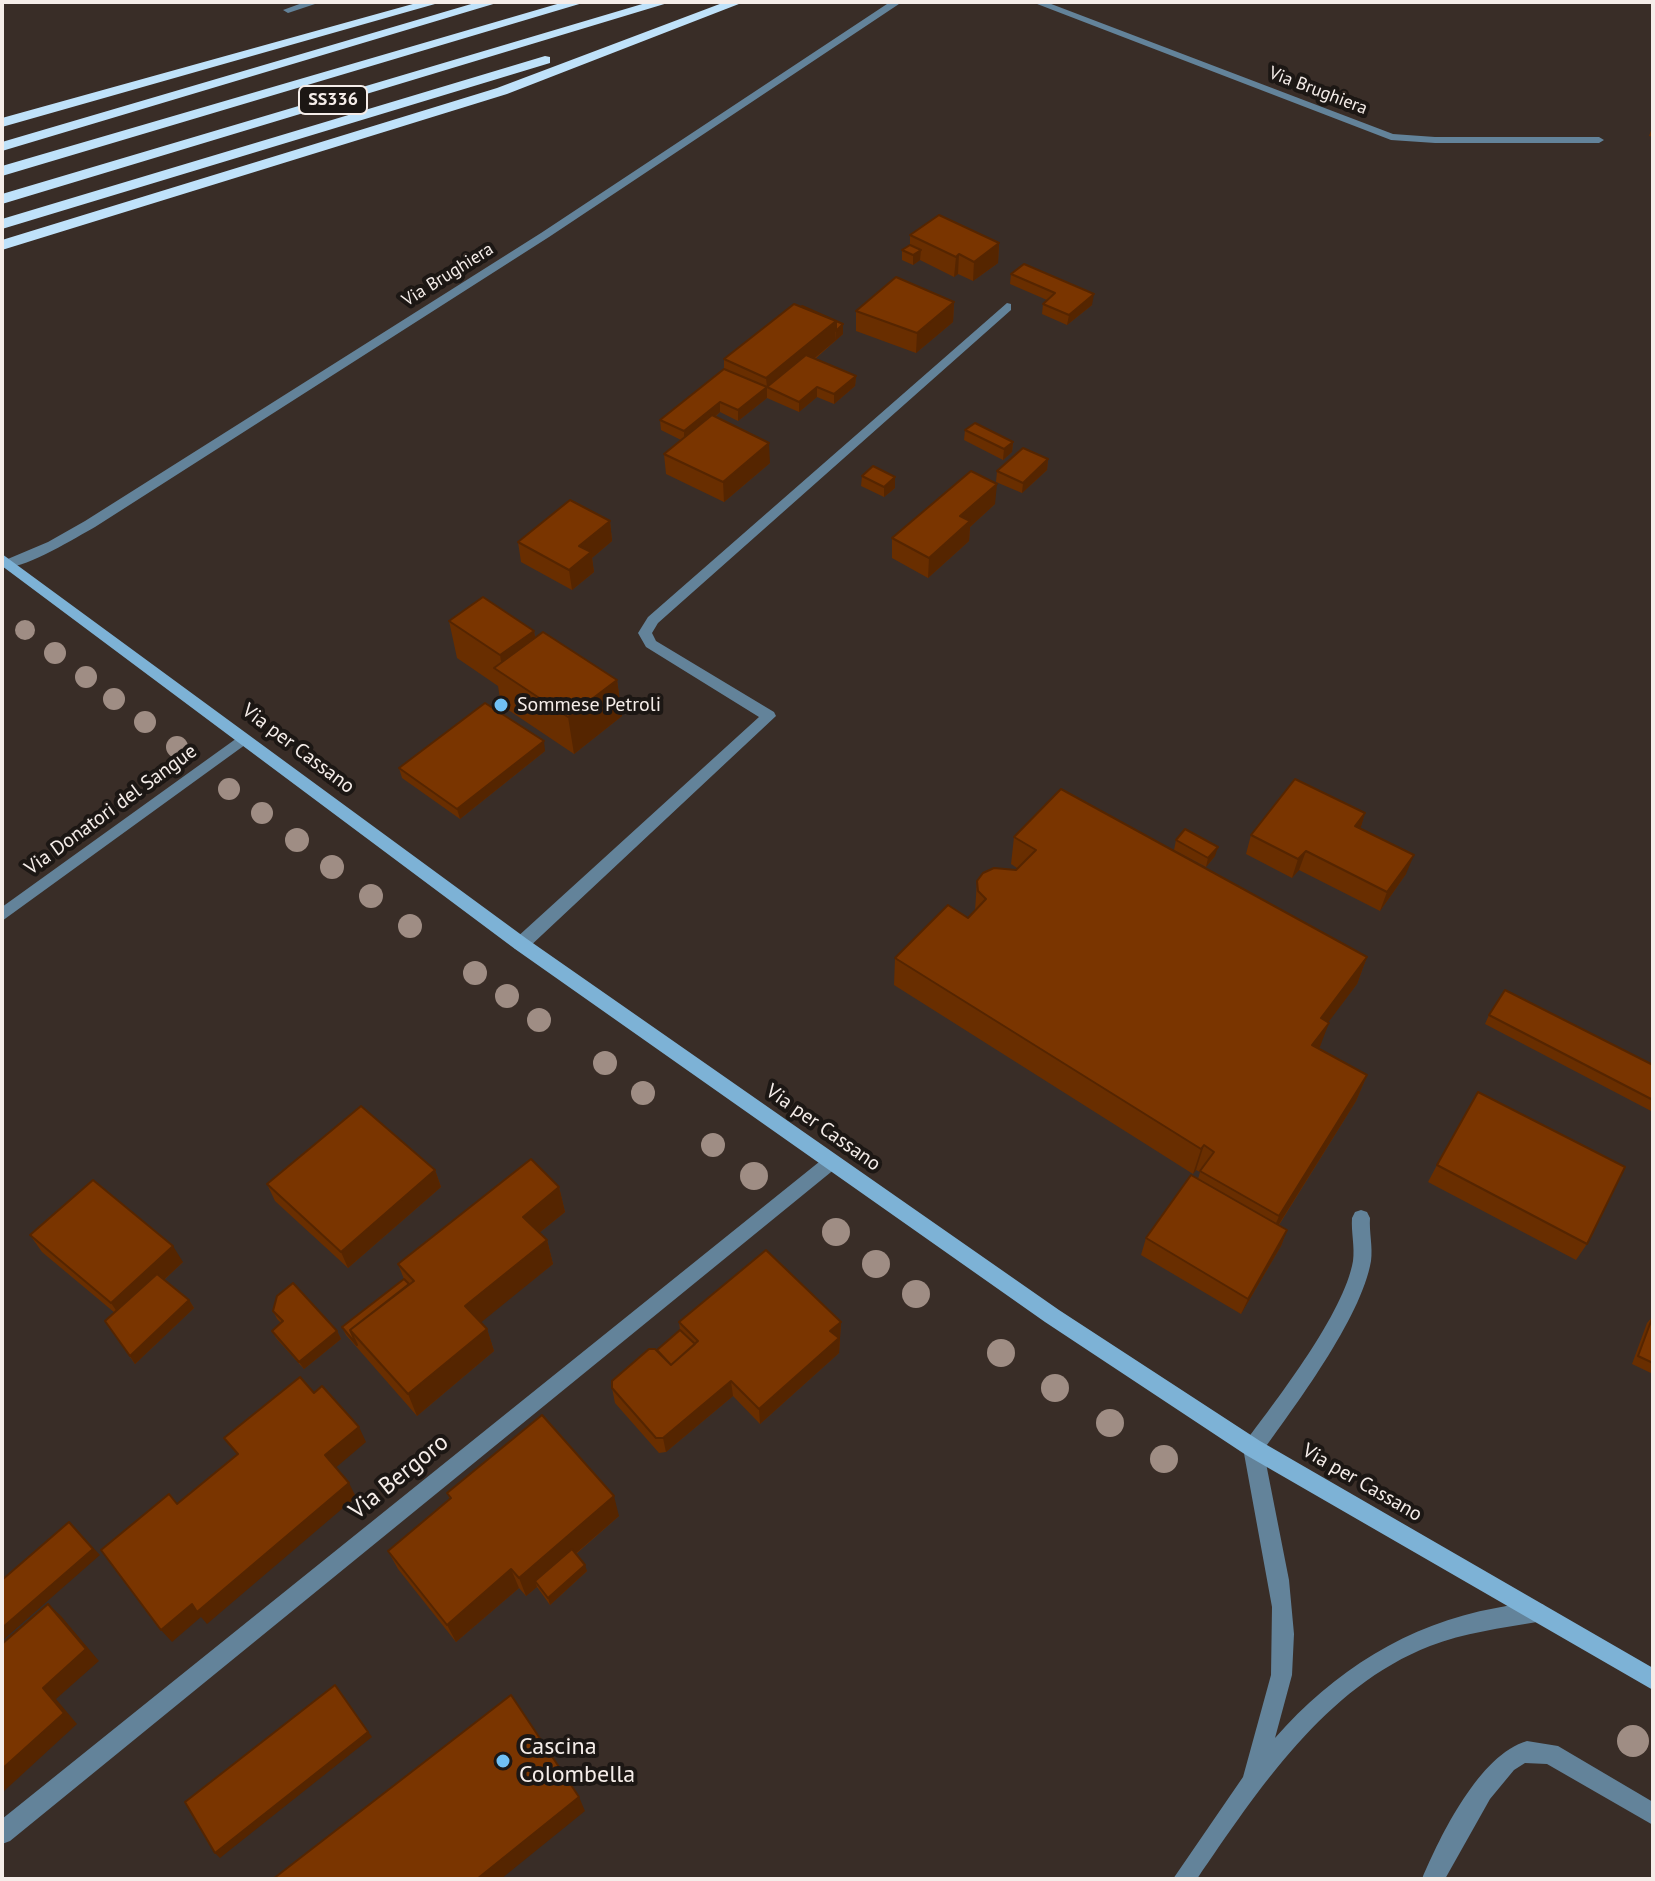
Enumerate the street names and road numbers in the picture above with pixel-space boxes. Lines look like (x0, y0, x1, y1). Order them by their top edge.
street label: Via Brughiera (1266, 62, 1370, 120)
road number: SS336 (299, 86, 367, 114)
street label: Via Brughiera (398, 238, 498, 312)
street label: Via per Cassano (237, 699, 359, 799)
street label: Via Donatori del Sangue (20, 740, 202, 880)
street label: Via per Cassano (761, 1080, 885, 1176)
street label: Via Bergoro (343, 1428, 455, 1526)
street label: Via per Cassano (1298, 1439, 1426, 1527)

